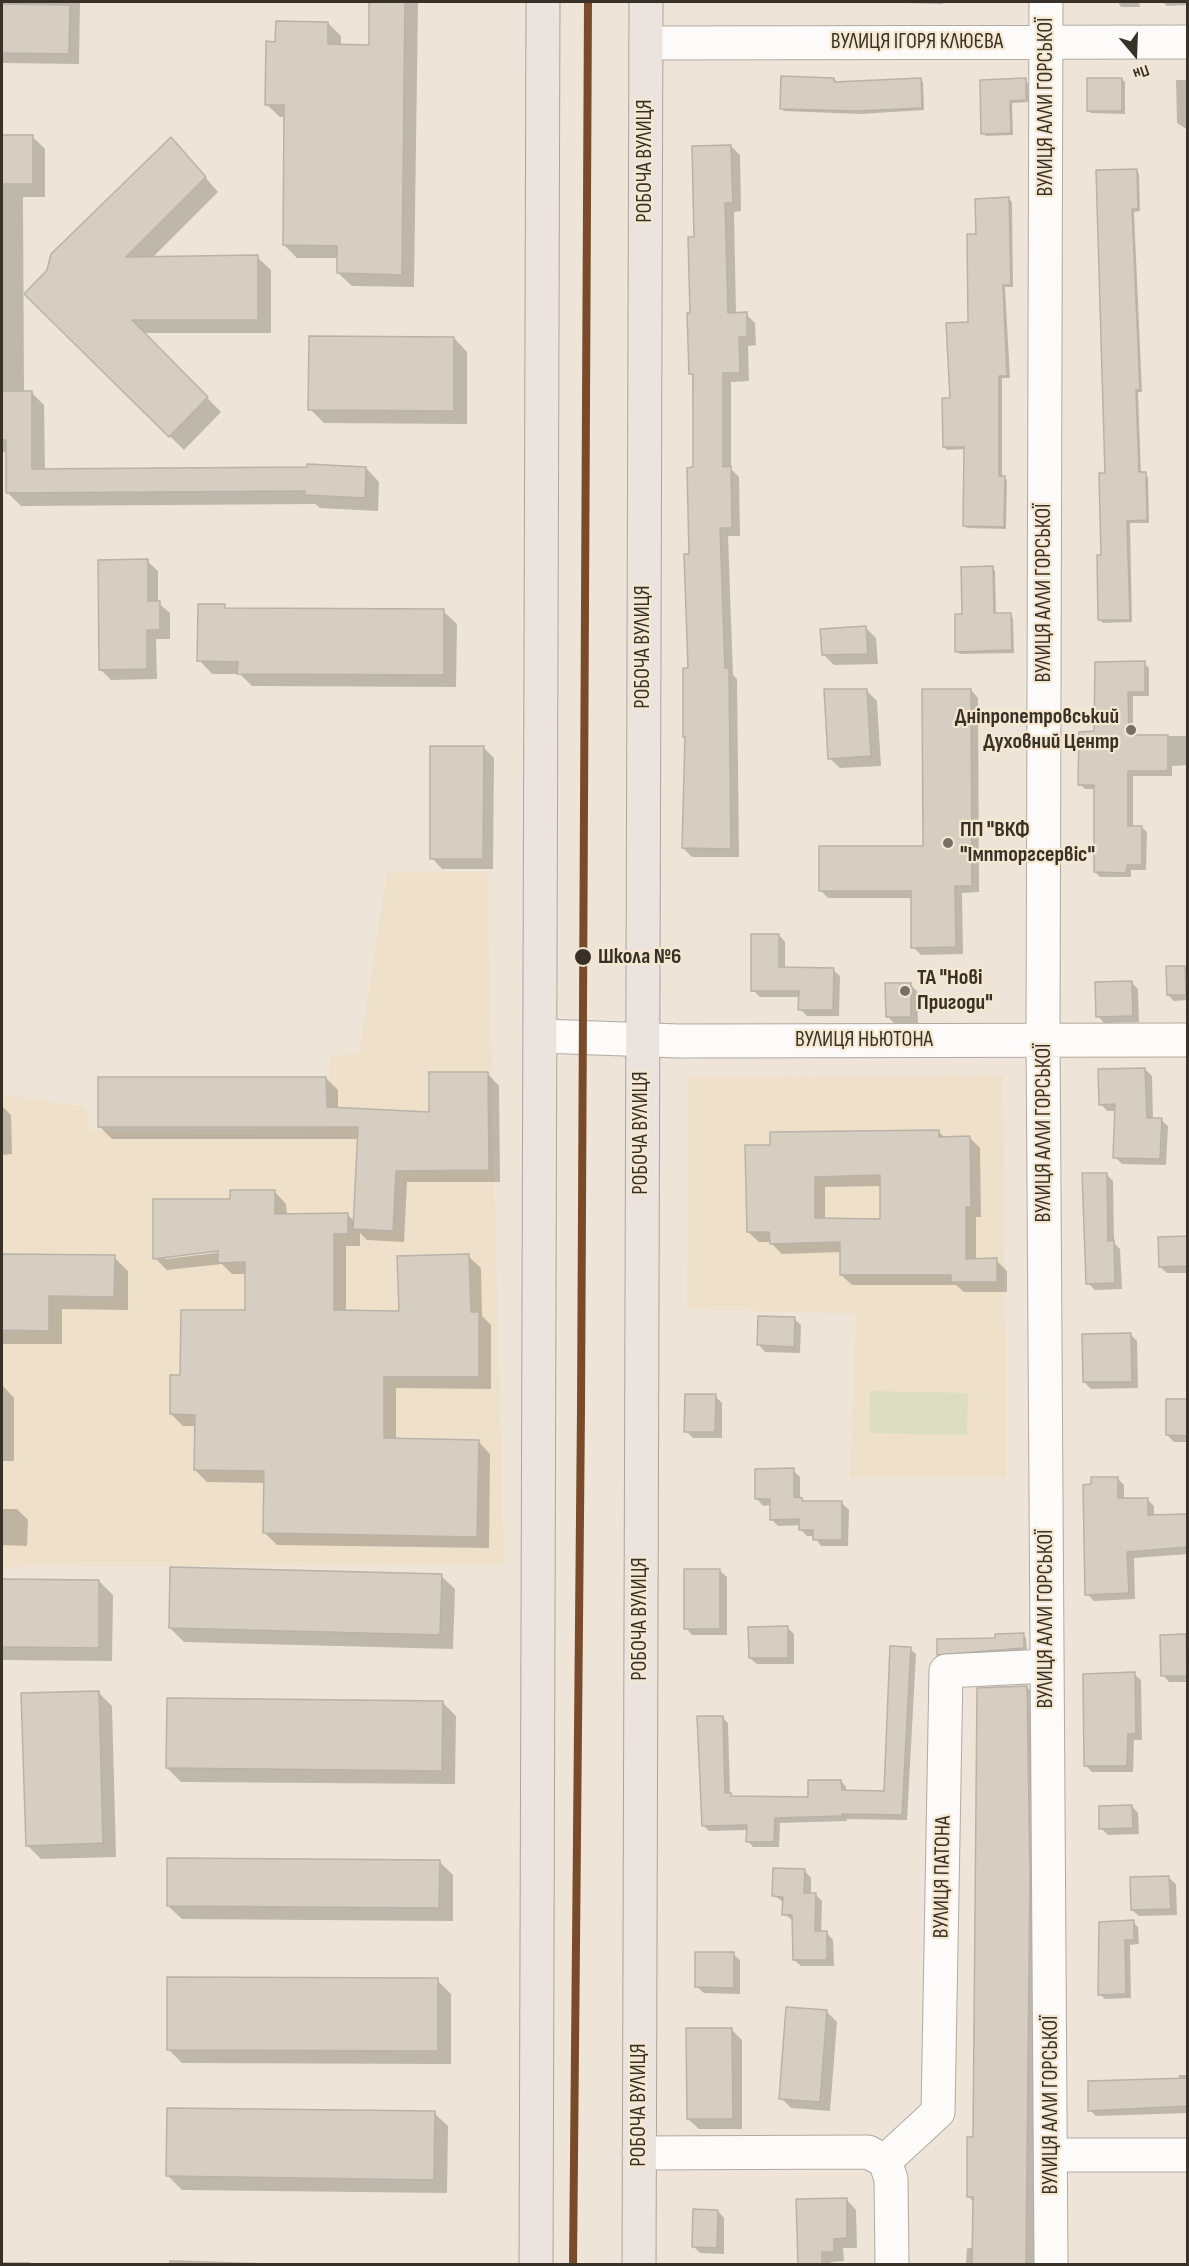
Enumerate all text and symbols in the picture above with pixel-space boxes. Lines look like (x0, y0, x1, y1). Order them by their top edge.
street label: ВУЛИЦЯ АЛЛИ ГОРСЬКОЇ (1033, 17, 1059, 197)
north arrow (1105, 24, 1165, 84)
street label: ВУЛИЦЯ ІГОРЯ КЛЮЄВА (831, 29, 1003, 55)
text: Пн (1131, 60, 1151, 83)
street label: РОБОЧА ВУЛИЦЯ (632, 99, 658, 223)
street label: ВУЛИЦЯ АЛЛИ ГОРСЬКОЇ (1031, 503, 1057, 683)
street label: РОБОЧА ВУЛИЦЯ (630, 585, 656, 709)
place label: Дніпропетровський Духовний Центр (955, 704, 1119, 756)
marker: Дніпропетровський Духовний Центр (1124, 723, 1138, 737)
place label: ПП "ВКФ "Імпторгсервіс" (960, 817, 1095, 868)
marker: ПП "ВКФ "Імпторгсервіс" (941, 836, 955, 850)
place label: Школа №6 (598, 944, 681, 970)
marker: Школа №6 (573, 947, 593, 967)
place label: ТА "Нові Пригоди" (917, 965, 993, 1016)
marker: ТА "Нові Пригоди" (898, 984, 912, 998)
street label: ВУЛИЦЯ НЬЮТОНА (795, 1027, 933, 1053)
street label: ВУЛИЦЯ АЛЛИ ГОРСЬКОЇ (1031, 1043, 1057, 1223)
street label: РОБОЧА ВУЛИЦЯ (628, 1071, 654, 1195)
street label: ВУЛИЦЯ АЛЛИ ГОРСЬКОЇ (1033, 1529, 1059, 1709)
street label: РОБОЧА ВУЛИЦЯ (627, 1557, 653, 1681)
street label: ВУЛИЦЯ ПАТОНА (929, 1815, 957, 1939)
street label: ВУЛИЦЯ АЛЛИ ГОРСЬКОЇ (1038, 2015, 1064, 2195)
street label: РОБОЧА ВУЛИЦЯ (626, 2043, 652, 2167)

